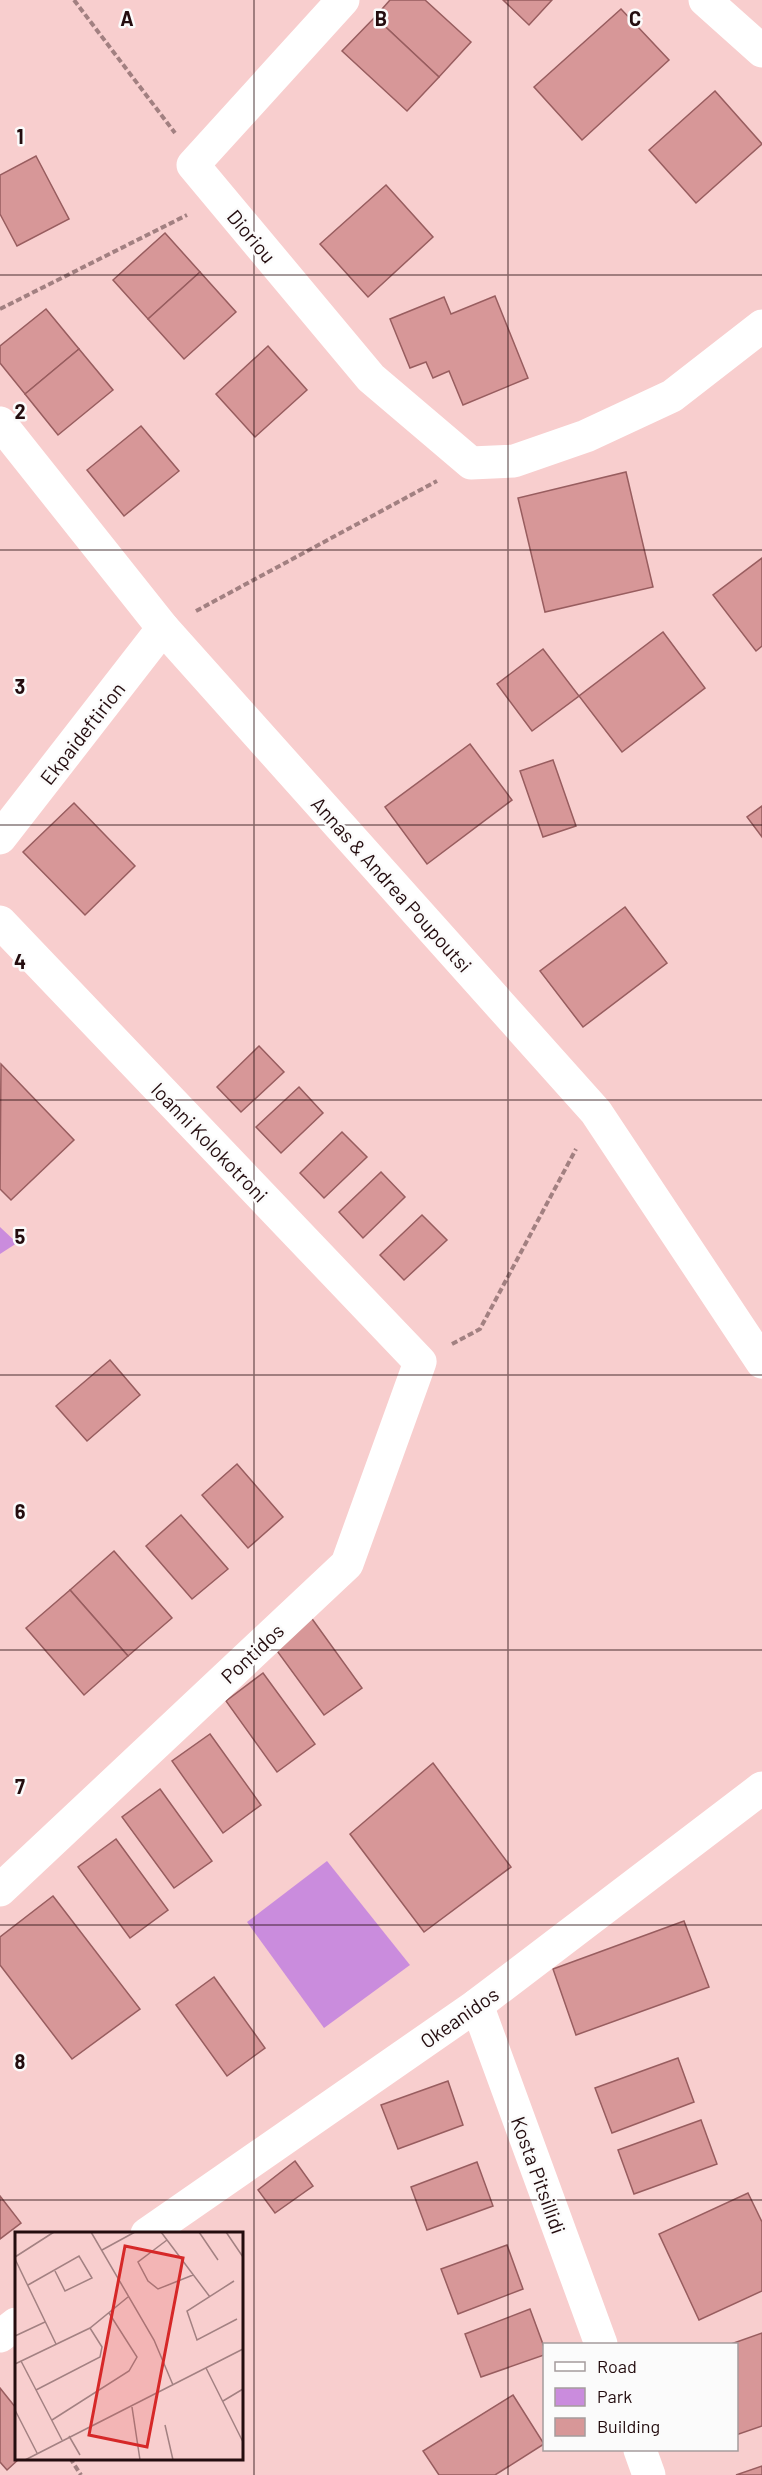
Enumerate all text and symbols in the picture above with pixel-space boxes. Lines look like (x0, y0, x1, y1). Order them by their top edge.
text: A (120, 6, 134, 30)
text: B (375, 6, 387, 30)
text: C (629, 6, 641, 30)
text: 1 (16, 124, 24, 148)
street label: Dioriou (223, 204, 281, 268)
text: 2 (14, 399, 26, 423)
text: 3 (15, 674, 25, 698)
street label: Ekpaideftirion (35, 677, 129, 789)
street label: Annas & Andrea Poupoutsi (307, 791, 477, 977)
text: 4 (14, 949, 26, 973)
street label: Ioanni Kolokotroni (147, 1077, 273, 1207)
text: 5 (15, 1224, 26, 1248)
text: 6 (15, 1499, 26, 1523)
street label: Pontidos (216, 1618, 288, 1688)
text: 7 (15, 1774, 25, 1798)
street label: Okeanidos (415, 1981, 503, 2053)
text: 8 (15, 2049, 26, 2073)
street label: Kosta Pitsillidi (507, 2113, 571, 2237)
inset map (15, 2232, 243, 2460)
legend (543, 2343, 738, 2451)
text: Road (597, 2355, 637, 2377)
text: Park (597, 2385, 632, 2407)
text: Building (597, 2415, 660, 2437)

